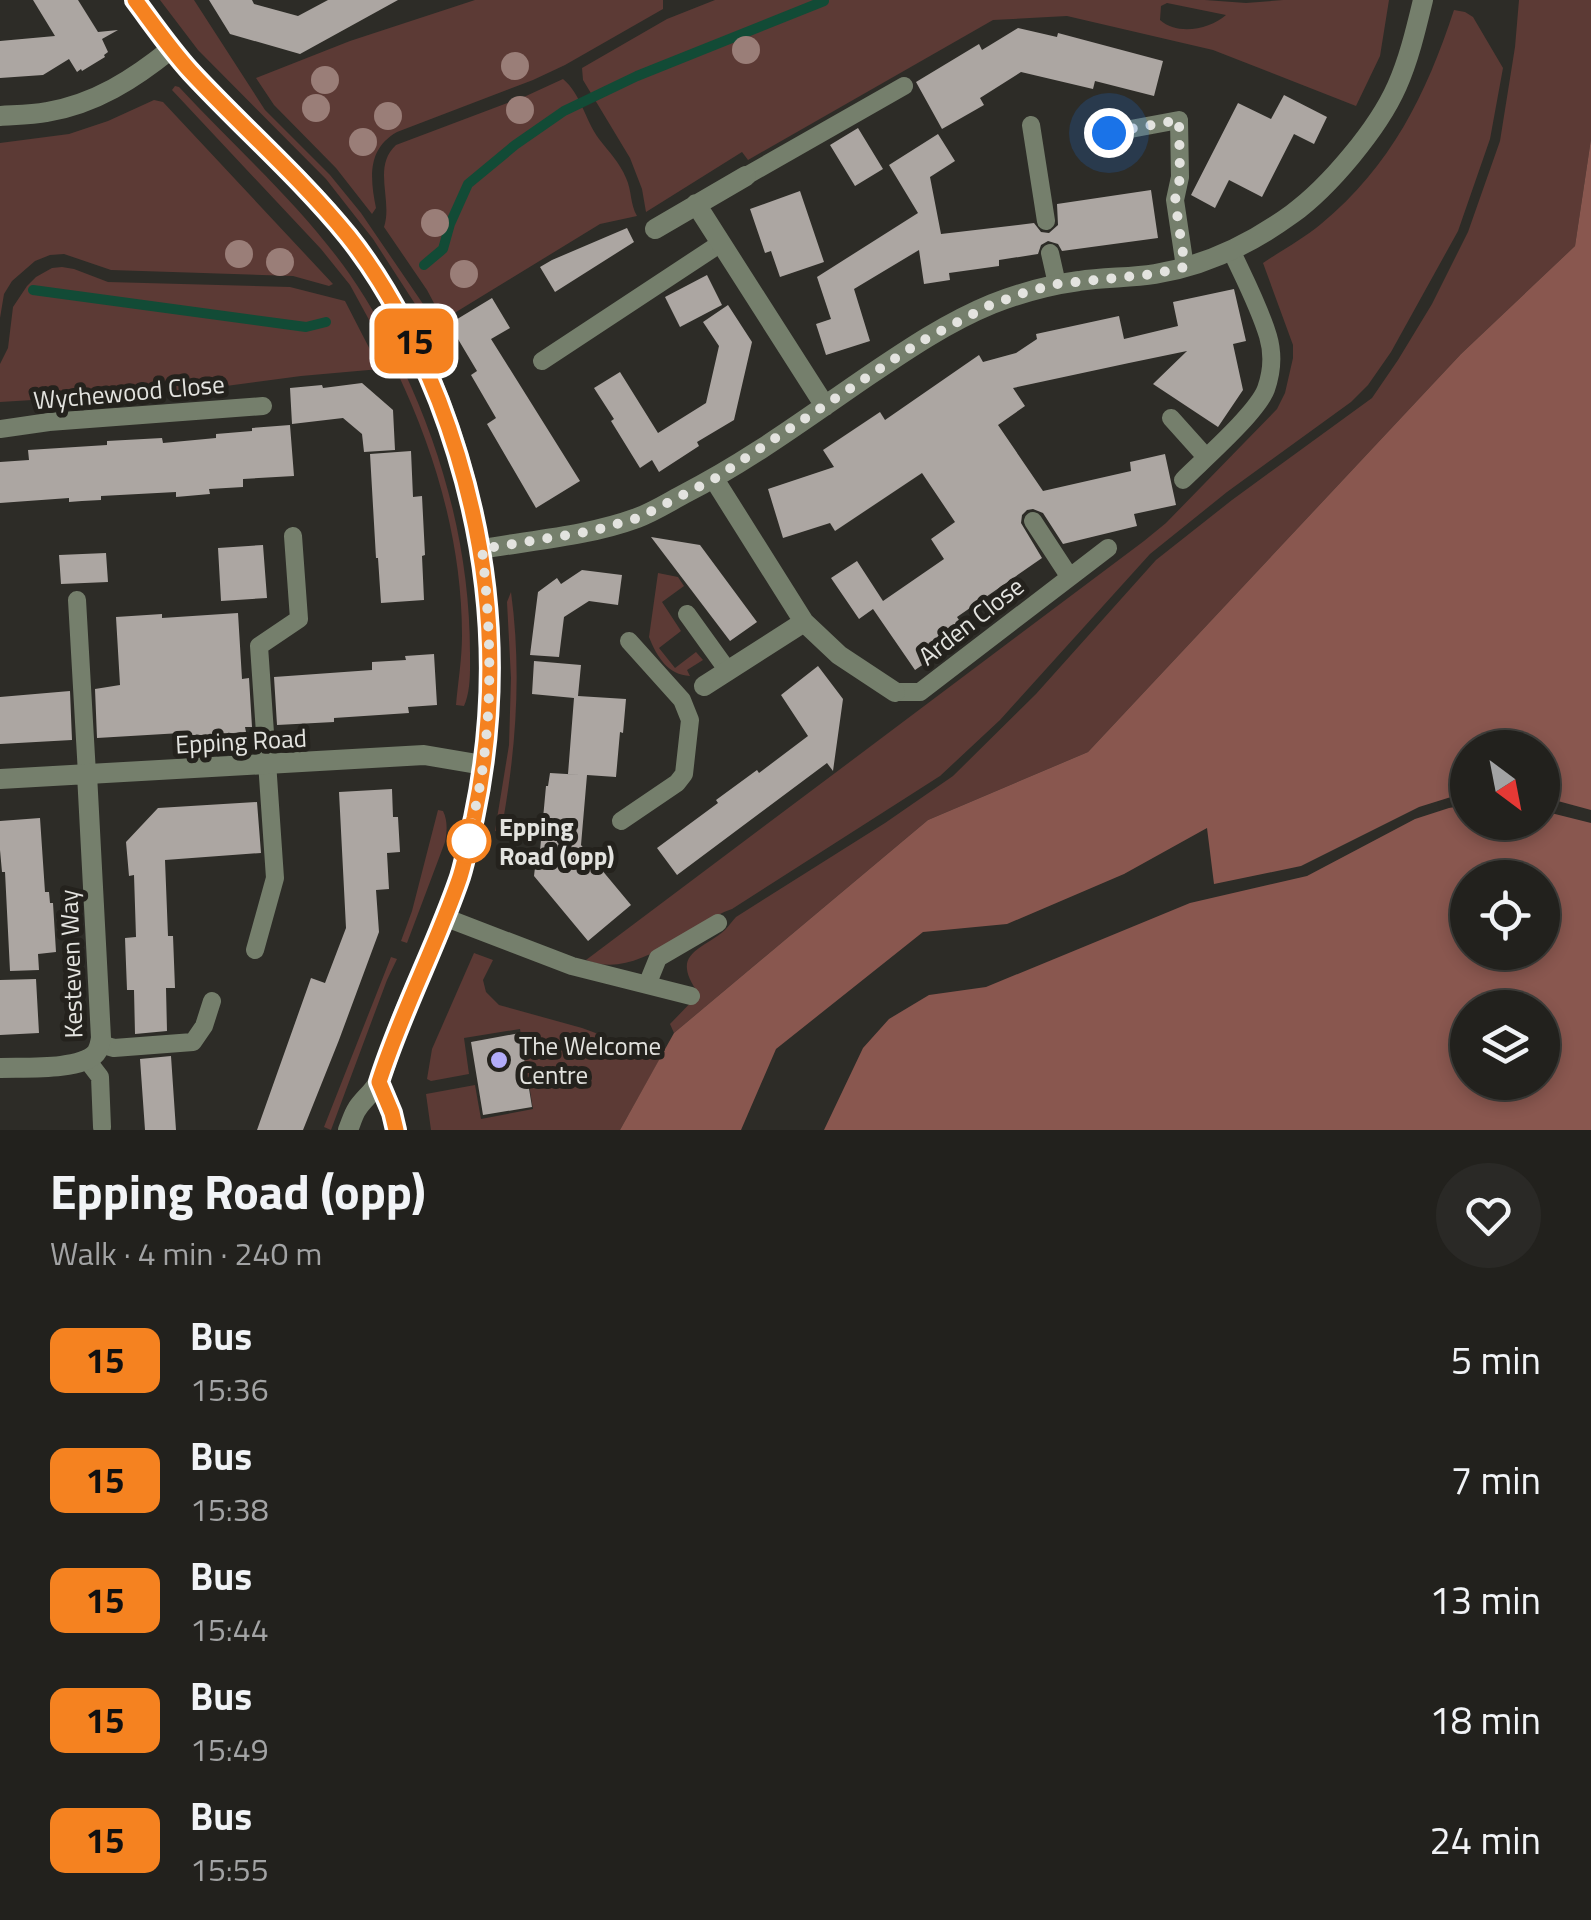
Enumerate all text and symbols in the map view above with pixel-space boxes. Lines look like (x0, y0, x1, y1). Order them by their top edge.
your location (1084, 108, 1134, 158)
line badge: 15 (369, 308, 459, 374)
text: 15 (394, 314, 434, 368)
street label: Wychewood Close (32, 365, 226, 419)
street label: Arden Close (910, 568, 1032, 674)
street label: Epping Road (174, 719, 308, 763)
north arrow (1450, 730, 1560, 840)
map controls (1450, 730, 1560, 1100)
place label: Epping Road (opp) (499, 808, 615, 875)
marker: Epping Road (opp) (448, 820, 490, 862)
button: locate (1450, 860, 1560, 970)
street label: Kesteven Way (49, 889, 93, 1039)
button: layers (1450, 990, 1560, 1100)
place label: The Welcome Centre (519, 1027, 661, 1094)
marker: The Welcome Centre (488, 1049, 510, 1071)
text: Epping Road (opp) (50, 1155, 426, 1228)
button: heart (1436, 1163, 1541, 1268)
text: Walk · 4 min · 240 m (50, 1229, 322, 1277)
text: Bus (190, 1307, 252, 1365)
text: 5 min (1451, 1331, 1541, 1389)
text: 15 (85, 1333, 125, 1387)
text: 15:36 (190, 1365, 269, 1413)
text: Bus (190, 1427, 252, 1485)
text: 7 min (1451, 1451, 1541, 1509)
text: 15 (85, 1453, 125, 1507)
text: 15:38 (190, 1485, 269, 1533)
text: Bus (190, 1547, 252, 1605)
text: 13 min (1430, 1571, 1541, 1629)
text: 15 (85, 1573, 125, 1627)
text: 15:44 (190, 1605, 269, 1653)
text: Bus (190, 1667, 252, 1725)
text: 18 min (1430, 1691, 1541, 1749)
text: 15 (85, 1693, 125, 1747)
text: 15:49 (190, 1725, 269, 1773)
text: Bus (190, 1787, 252, 1845)
text: 24 min (1430, 1811, 1541, 1869)
text: 15 (85, 1813, 125, 1867)
text: 15:55 (190, 1845, 269, 1893)

